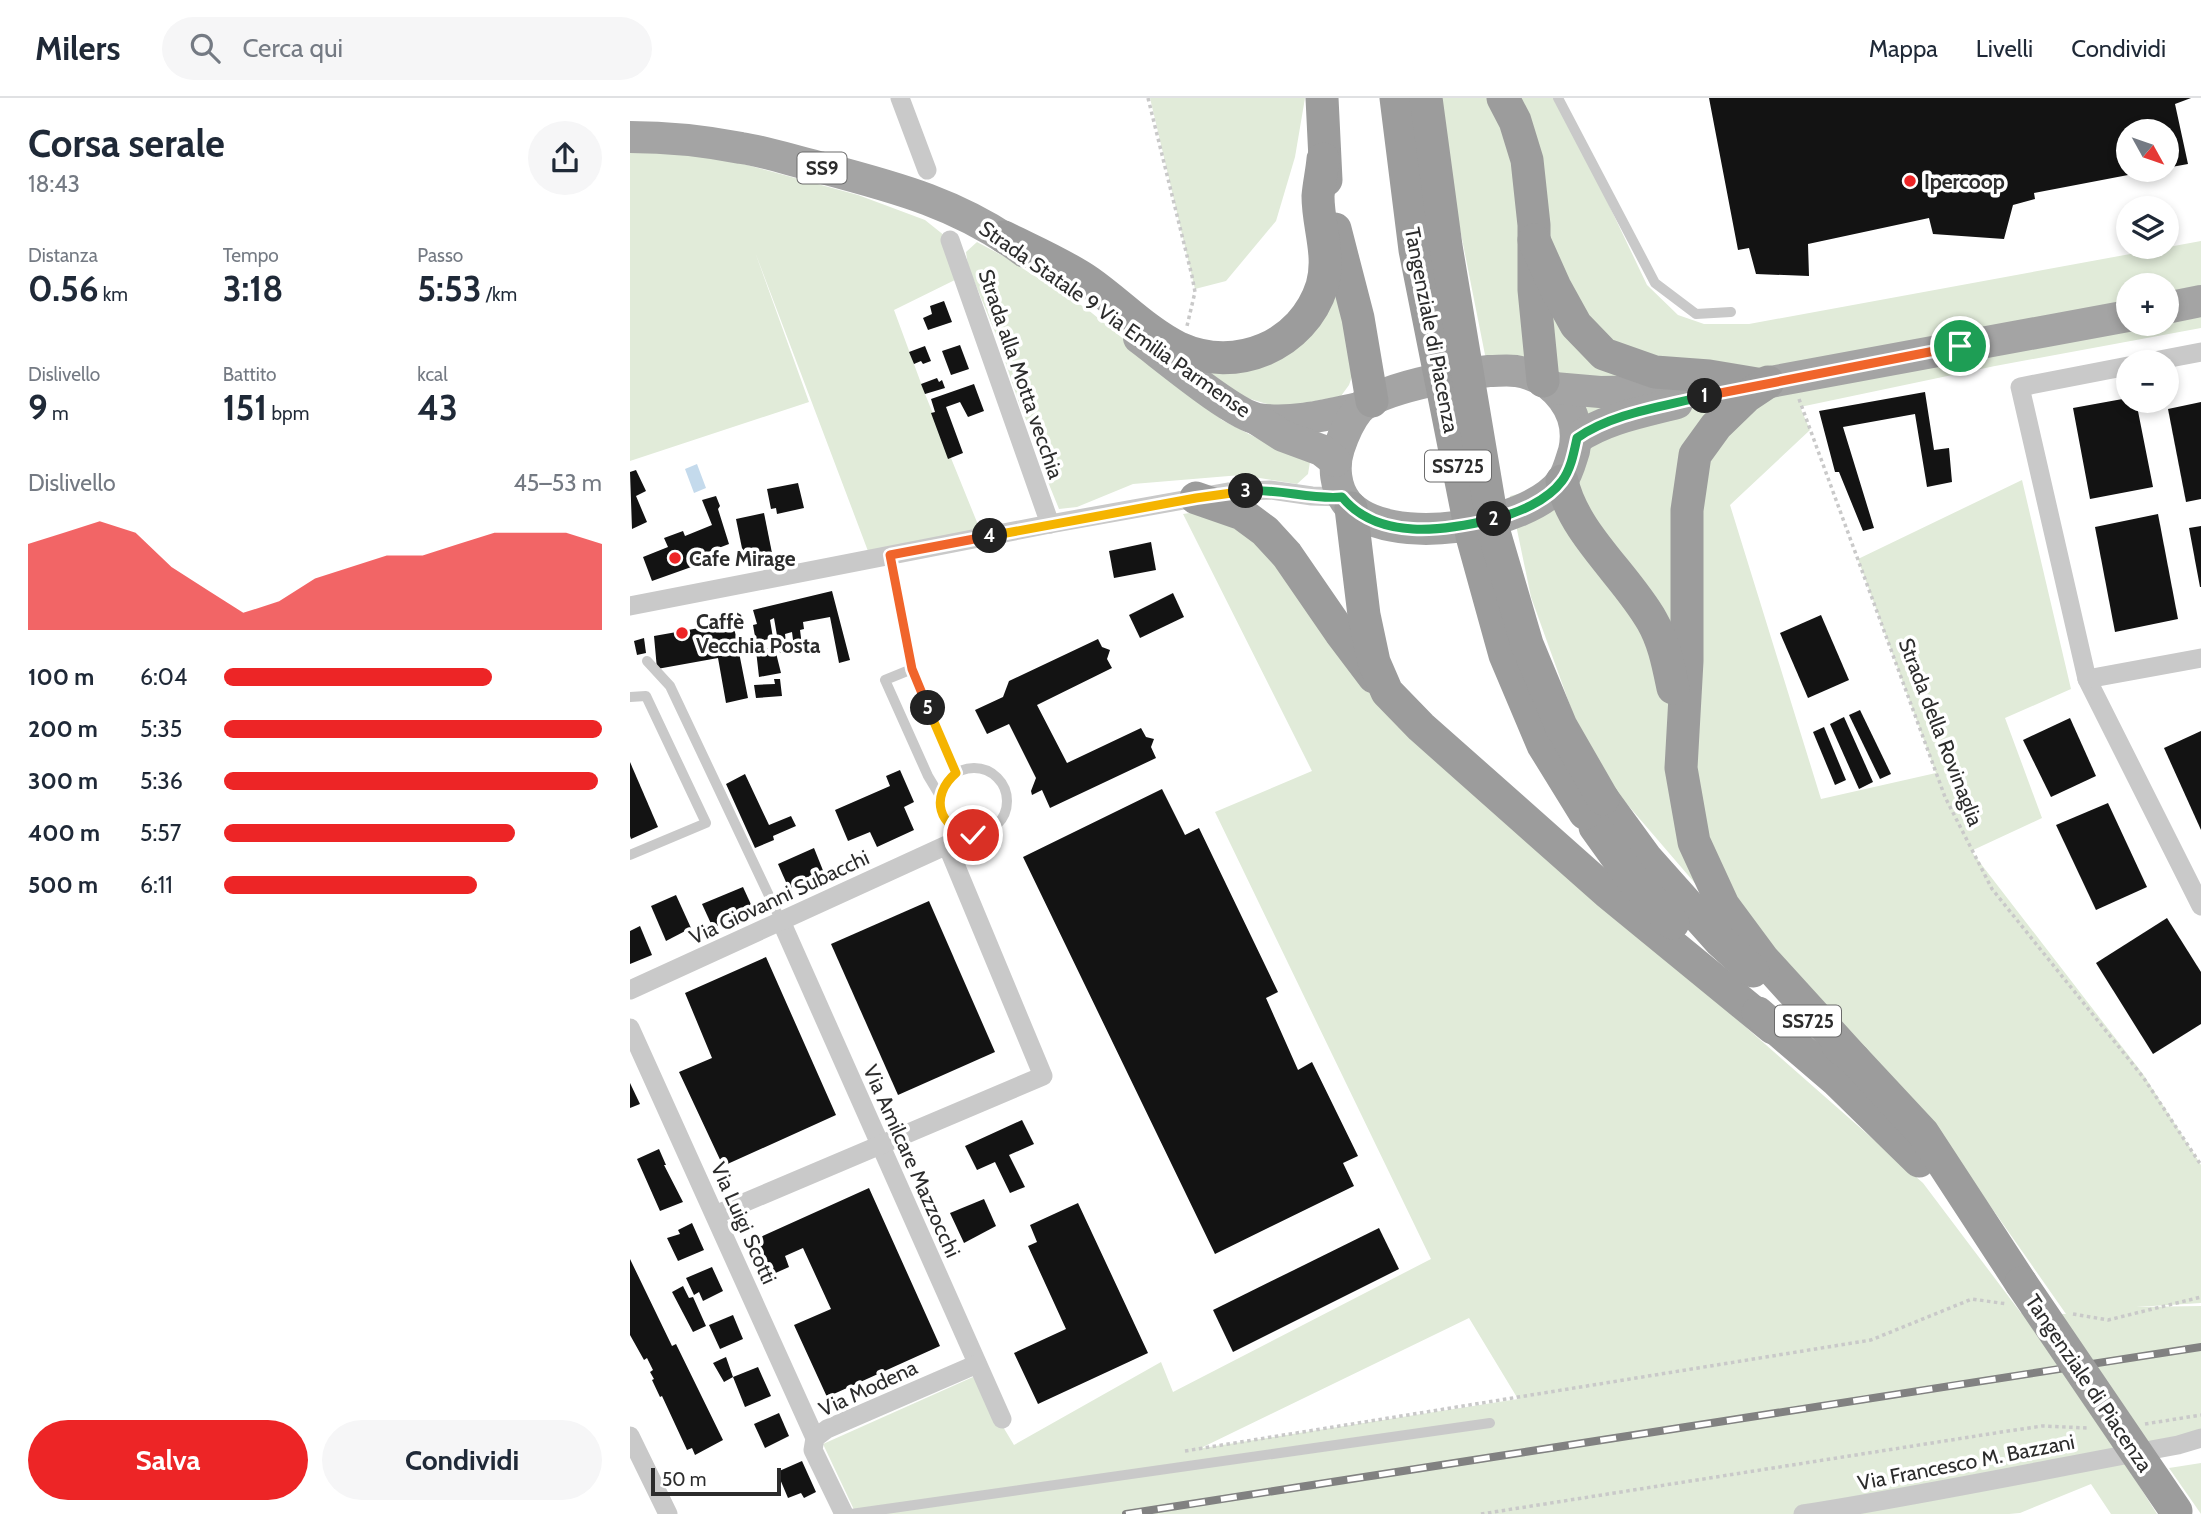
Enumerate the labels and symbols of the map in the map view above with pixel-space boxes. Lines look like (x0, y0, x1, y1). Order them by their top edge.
north arrow (2116, 119, 2179, 182)
road number: SS9 (798, 152, 846, 184)
place label: Ipercoop (1924, 169, 2005, 194)
marker: Ipercoop (1902, 173, 1918, 189)
street label: Strada Statale 9 Via Emilia Parmense (975, 215, 1256, 423)
street label: Tangenziale di Piacenza (1400, 225, 1464, 435)
street label: Strada alla Motta vecchia (973, 266, 1069, 482)
pin (1930, 316, 1990, 376)
pin: 1 (1688, 378, 1722, 414)
road number: SS725 (1425, 450, 1491, 482)
pin: 3 (1228, 474, 1264, 508)
pin: 2 (1476, 502, 1512, 536)
pin: 4 (972, 518, 1008, 554)
place label: Cafe Mirage (689, 546, 796, 571)
marker: Cafe Mirage (667, 550, 683, 566)
place label: Caffè Vecchia Posta (696, 609, 821, 658)
marker: Caffè Vecchia Posta (674, 625, 690, 641)
street label: Strada della Rovinaglia (1894, 634, 1988, 830)
pin: 5 (910, 690, 946, 726)
pin (943, 805, 1003, 865)
street label: Via Giovanni Subacchi (685, 844, 873, 950)
road number: SS725 (1775, 1006, 1841, 1037)
street label: Via Amilcare Mazzocchi (858, 1061, 966, 1261)
street label: Via Luigi Scotti (706, 1158, 782, 1288)
street label: Tangenziale di Piacenza (2020, 1290, 2158, 1476)
street label: Via Modena (815, 1354, 921, 1422)
street label: Via Francesco M. Bazzani (1855, 1429, 2077, 1495)
scale bar (651, 1465, 780, 1497)

